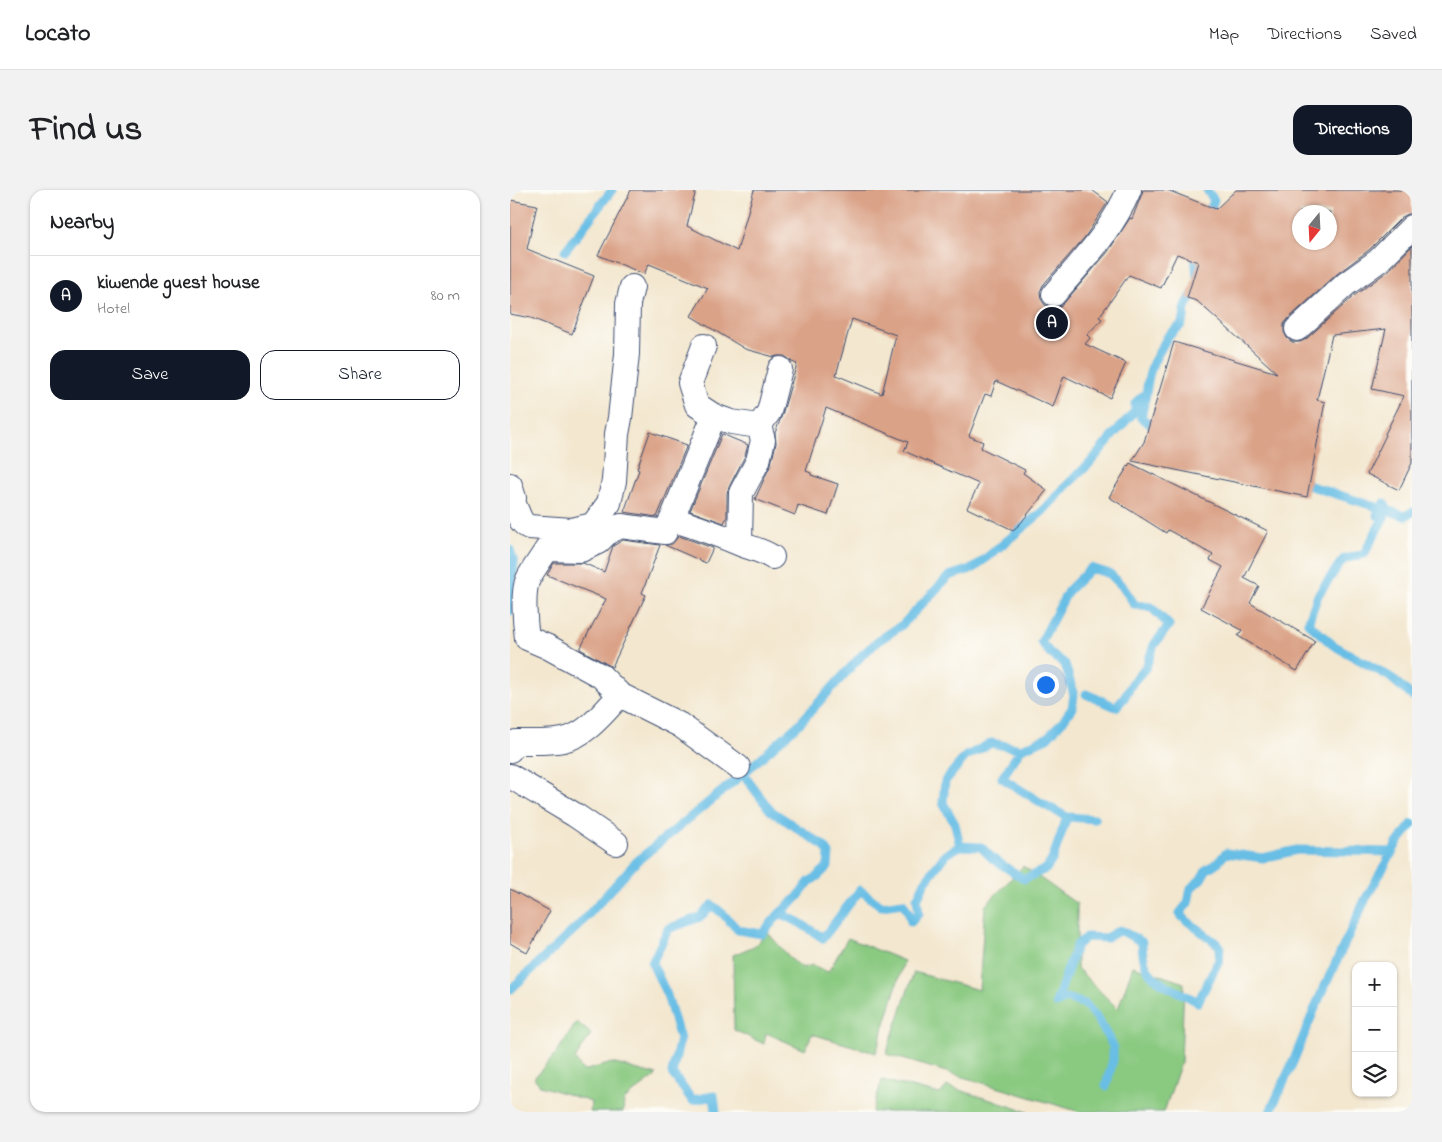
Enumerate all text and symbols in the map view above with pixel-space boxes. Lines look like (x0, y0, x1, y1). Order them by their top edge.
text: Locato (25, 17, 91, 52)
text: Map (1209, 22, 1239, 48)
text: Directions (1267, 22, 1342, 48)
text: Saved (1370, 22, 1417, 48)
text: Find us (30, 105, 142, 156)
button: Directions (1293, 105, 1412, 155)
north arrow (1292, 205, 1337, 250)
text: Nearby (50, 208, 114, 238)
text: kiwende guest house (97, 270, 260, 297)
text: A (61, 284, 71, 308)
text: 80 m (431, 284, 460, 308)
text: Hotel (97, 297, 130, 321)
pin: A (1036, 304, 1068, 342)
button: Save (50, 350, 250, 400)
button: Share (260, 350, 460, 400)
your location (1033, 672, 1059, 698)
map controls (1352, 962, 1397, 1097)
button: + (1352, 962, 1397, 1007)
button: − (1352, 1007, 1397, 1052)
button: layers (1352, 1052, 1397, 1097)

